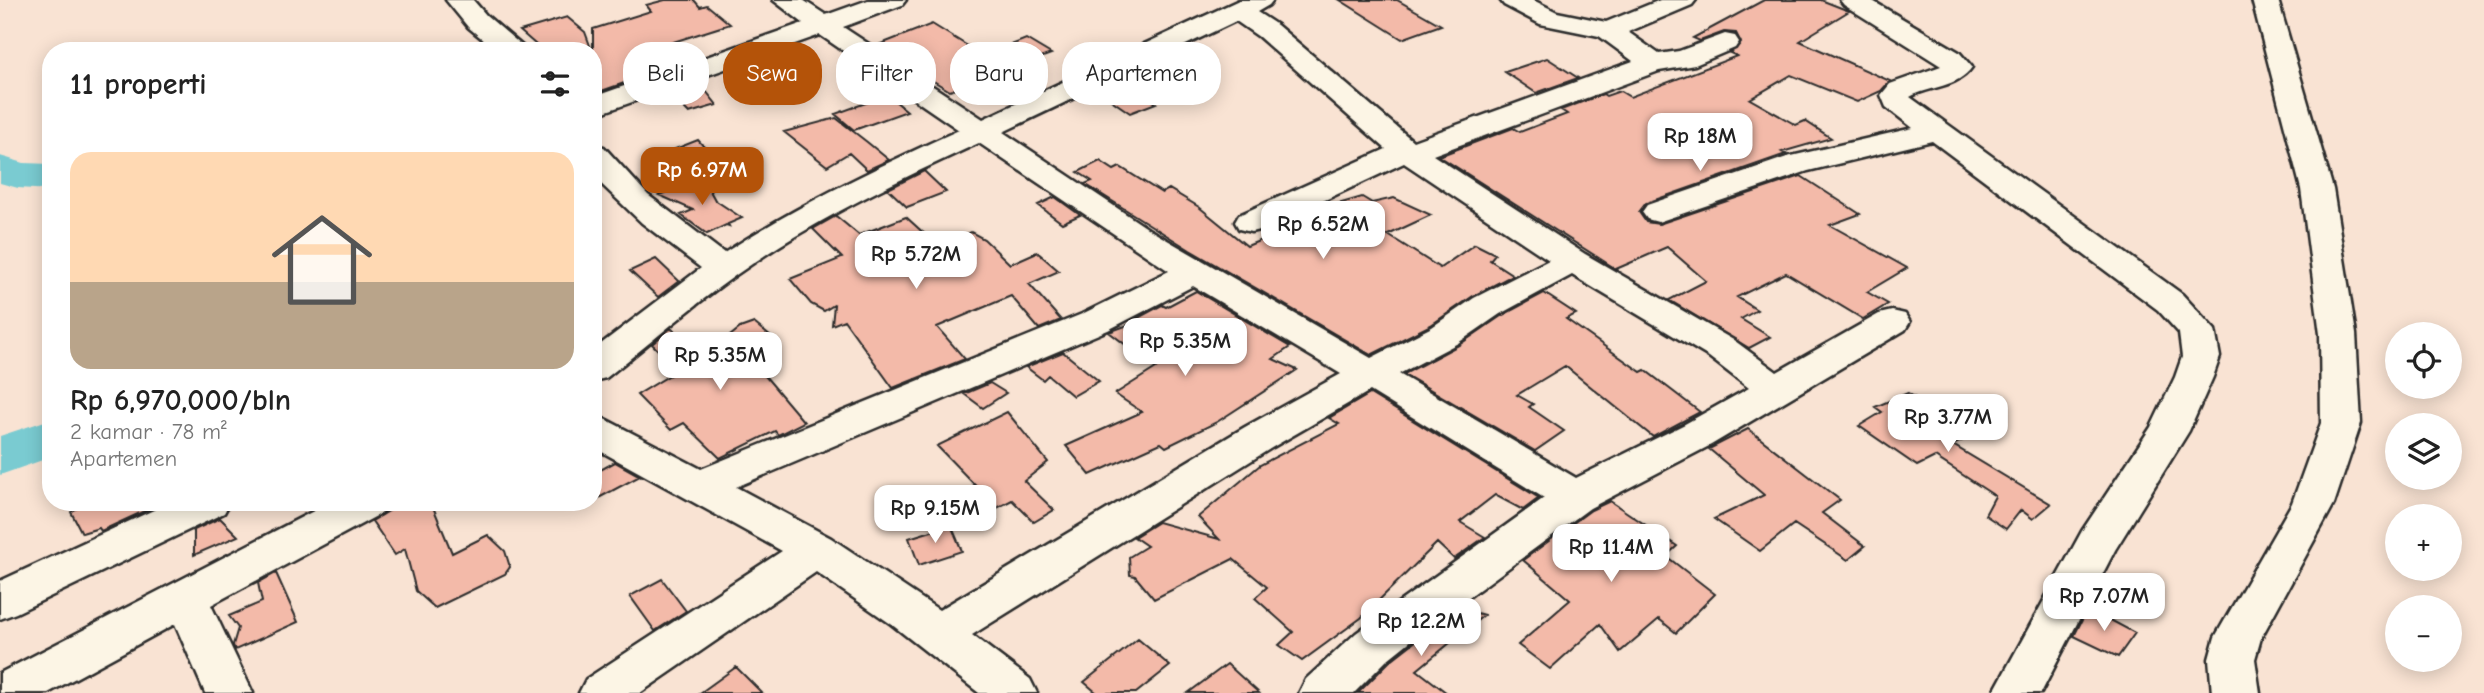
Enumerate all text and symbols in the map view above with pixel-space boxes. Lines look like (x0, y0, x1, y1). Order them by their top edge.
chip: Beli (623, 42, 709, 105)
chip: Sewa (723, 42, 822, 105)
chip: Filter (836, 42, 936, 105)
chip: Baru (950, 42, 1048, 105)
chip: Apartemen (1062, 42, 1221, 105)
icon: filters (536, 65, 574, 103)
text: 11 properti (70, 67, 207, 102)
pin: Rp 18M (1643, 114, 1757, 173)
text: Rp 18M (1664, 122, 1736, 149)
pin: Rp 6.97M (630, 148, 774, 207)
text: Rp 6.97M (657, 156, 747, 183)
icon: home (259, 197, 385, 323)
pin: Rp 6.52M (1251, 202, 1395, 261)
text: Rp 6.52M (1277, 210, 1369, 237)
pin: Rp 5.72M (844, 232, 988, 291)
text: Rp 5.72M (871, 240, 961, 267)
pin: Rp 5.35M (1113, 318, 1257, 378)
map controls (2385, 322, 2462, 672)
button: locate (2385, 322, 2462, 399)
text: Rp 5.35M (1139, 327, 1231, 354)
pin: Rp 5.35M (648, 332, 792, 392)
text: Rp 5.35M (674, 341, 766, 368)
text: Rp 6,970,000/bln (70, 383, 291, 418)
pin: Rp 3.77M (1876, 394, 2020, 454)
text: Rp 3.77M (1904, 403, 1992, 430)
button: layers (2385, 413, 2462, 490)
text: 2 kamar · 78 m² (70, 418, 227, 445)
text: Apartemen (70, 445, 177, 472)
pin: Rp 9.15M (863, 486, 1007, 545)
text: Rp 9.15M (890, 494, 980, 521)
button: + (2385, 504, 2462, 581)
pin: Rp 11.4M (1539, 524, 1683, 584)
text: Rp 11.4M (1568, 533, 1654, 560)
pin: Rp 7.07M (2032, 574, 2176, 633)
text: Rp 7.07M (2059, 582, 2149, 609)
button: − (2385, 595, 2462, 672)
pin: Rp 12.2M (1349, 598, 1493, 658)
text: Rp 12.2M (1377, 607, 1465, 634)

